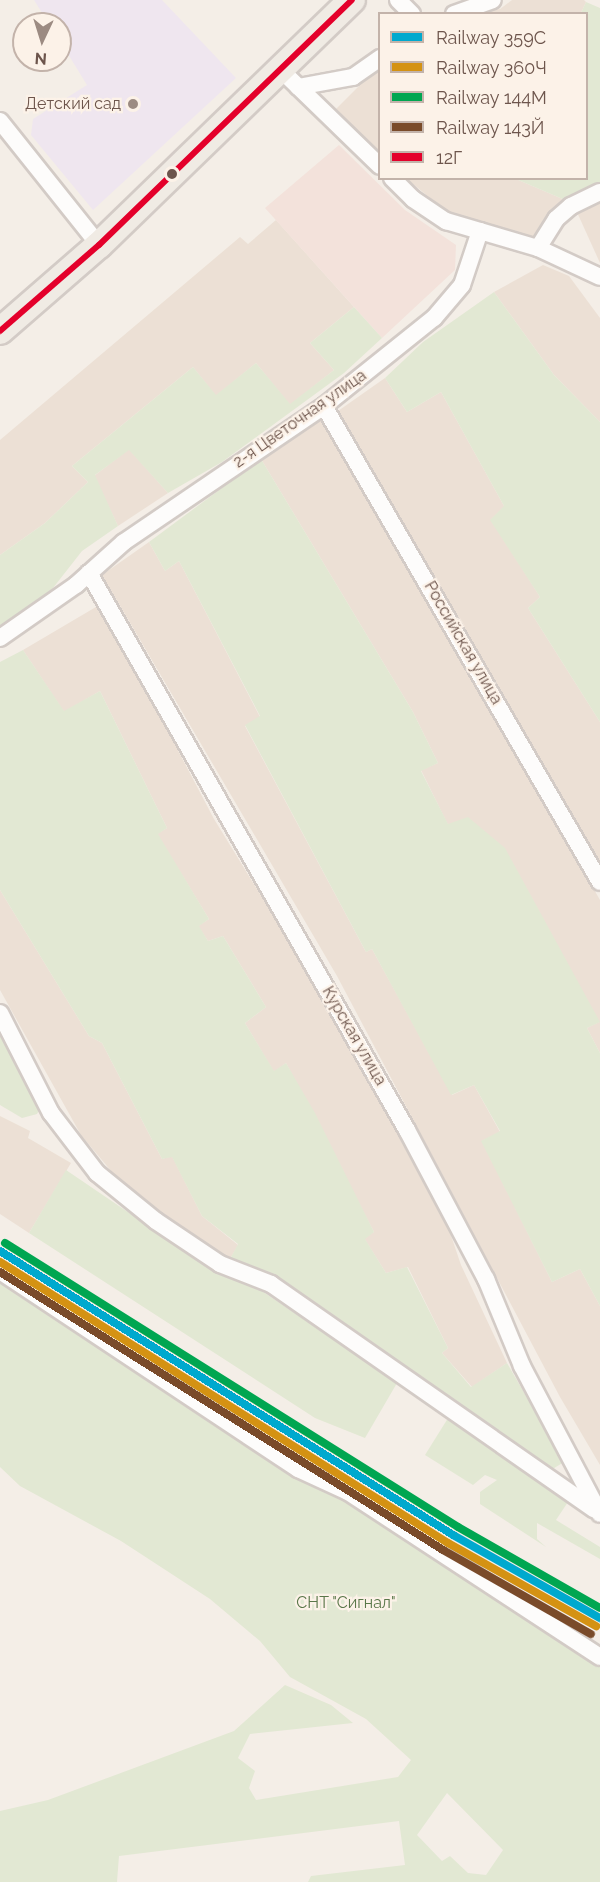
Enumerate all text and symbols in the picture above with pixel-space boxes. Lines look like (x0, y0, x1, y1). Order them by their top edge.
north arrow (12, 12, 72, 72)
legend (378, 12, 588, 180)
text: Railway 359С (436, 27, 546, 48)
text: N (34, 49, 48, 68)
text: Railway 360Ч (436, 57, 547, 78)
text: Railway 144М (436, 87, 547, 108)
place label: Детский сад (25, 94, 121, 114)
marker: Детский сад (126, 97, 140, 111)
text: Railway 143Й (436, 117, 545, 138)
text: 12Г (436, 147, 462, 168)
unlabelled marker (166, 168, 178, 180)
street label: 2-я Цветочная улица (230, 366, 370, 472)
street label: Российская улица (420, 578, 506, 708)
street label: Курская улица (318, 983, 390, 1089)
park label: СНТ "Сигнал" (296, 1593, 396, 1613)

